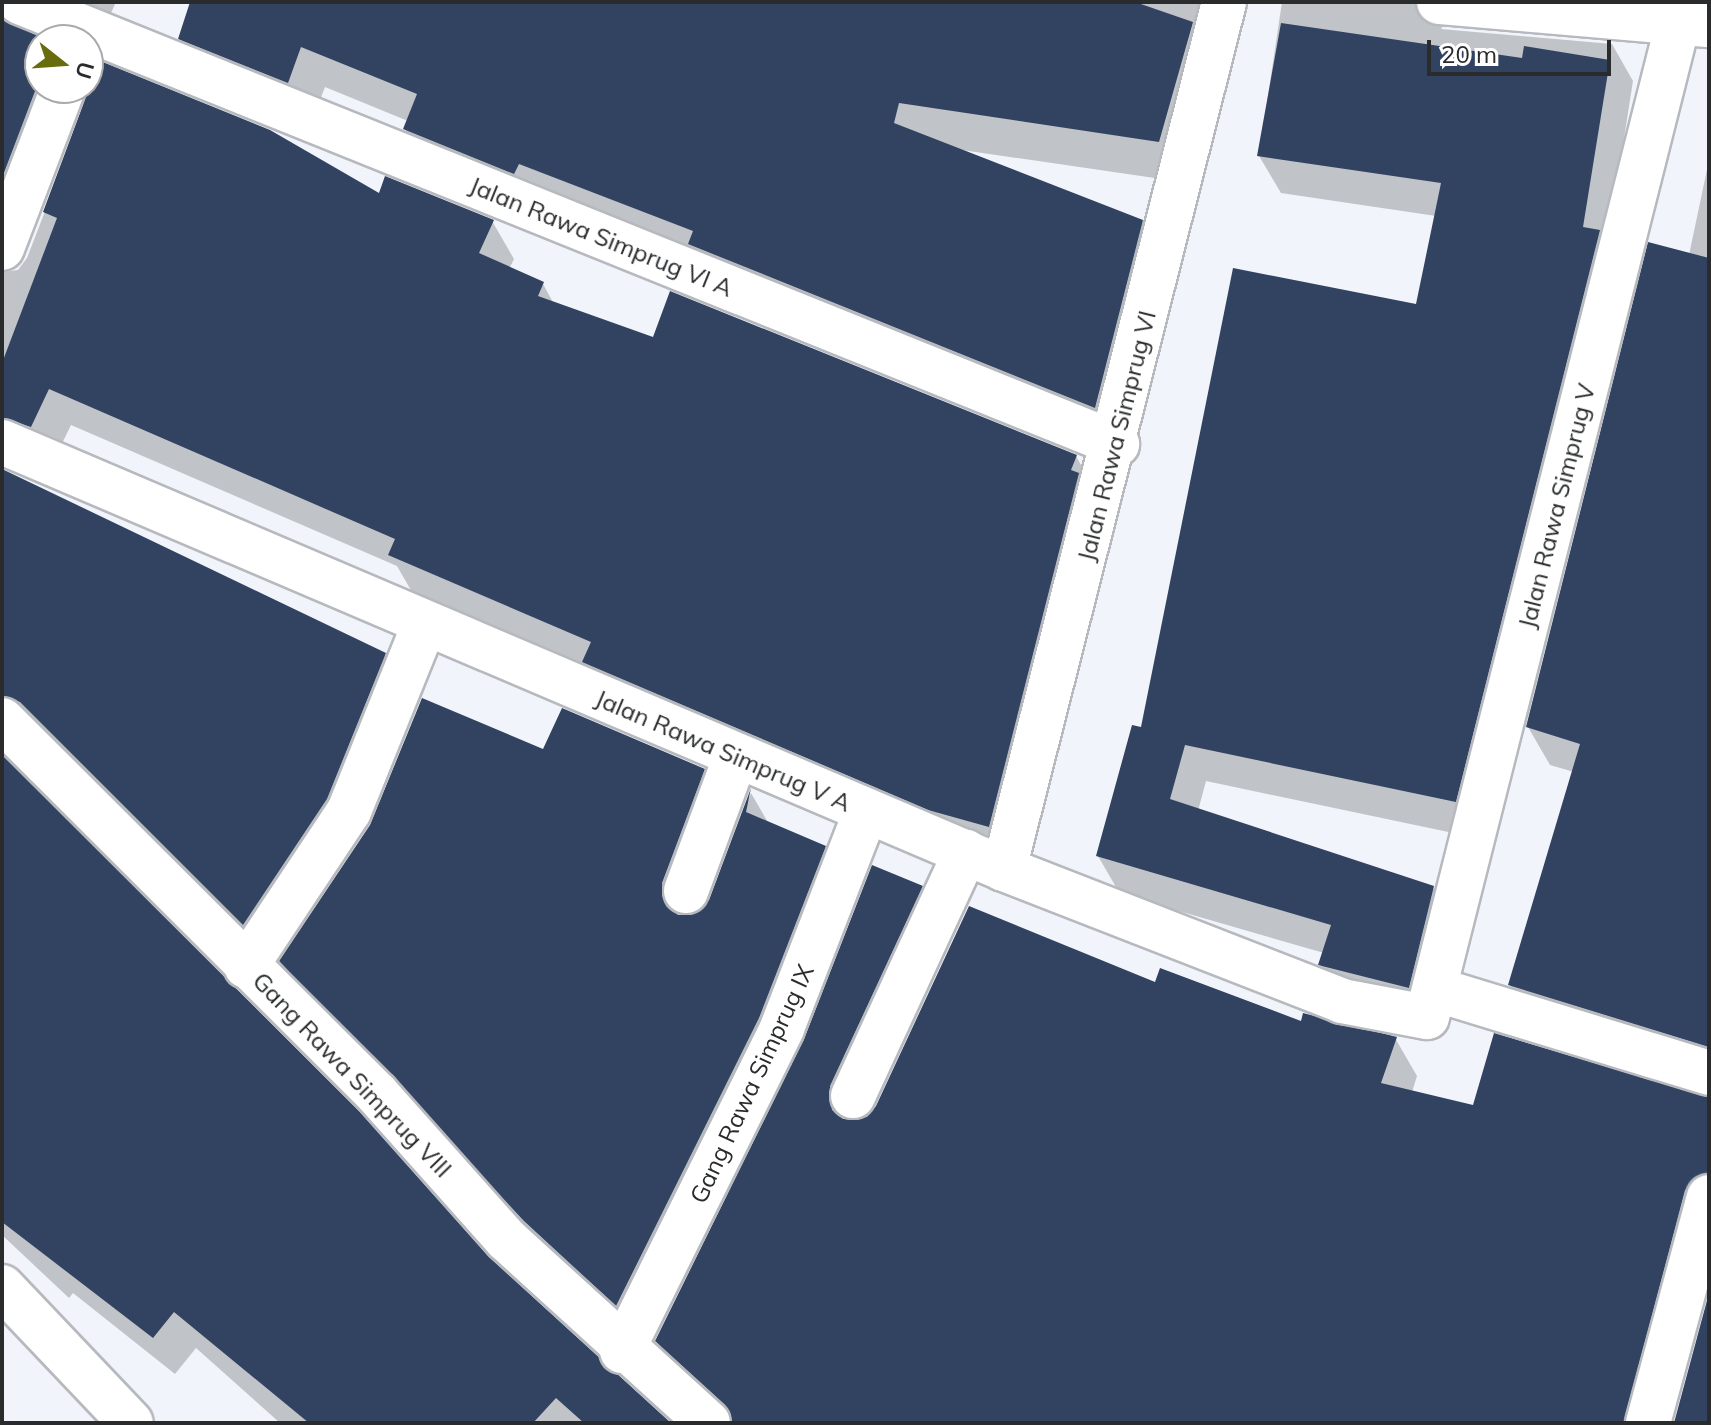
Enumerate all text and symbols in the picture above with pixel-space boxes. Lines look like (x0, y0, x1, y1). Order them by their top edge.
north arrow (24, 24, 104, 104)
scale bar (1431, 24, 1615, 74)
text: 20 m (1441, 39, 1497, 69)
text: U (69, 59, 101, 82)
street label: Jalan Rawa Simprug VI A (465, 171, 737, 303)
street label: Jalan Rawa Simprug VI (1072, 308, 1162, 564)
street label: Jalan Rawa Simprug V (1513, 381, 1601, 631)
street label: Jalan Rawa Simprug V A (591, 684, 855, 818)
street label: Gang Rawa Simprug IX (684, 960, 820, 1208)
street label: Gang Rawa Simprug VIII (247, 967, 457, 1183)

